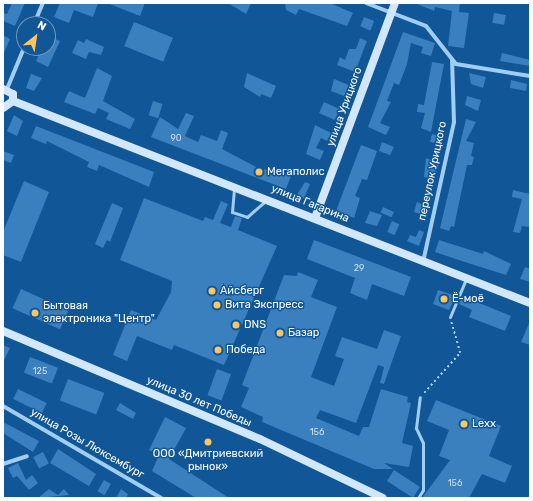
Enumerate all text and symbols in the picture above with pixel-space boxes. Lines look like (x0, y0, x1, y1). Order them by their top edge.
north arrow (16, 16, 56, 56)
text: N (35, 18, 48, 34)
street label: улица Урицкого (325, 66, 365, 148)
street label: переулок Урицкого (416, 120, 450, 222)
house number: 90 (170, 133, 182, 143)
place label: Мегаполис (267, 165, 325, 179)
marker: Мегаполис (254, 167, 264, 177)
street label: улица Гагарина (269, 182, 351, 226)
house number: 29 (354, 263, 364, 273)
place label: Айсберг (220, 284, 264, 298)
marker: Айсберг (207, 286, 217, 296)
place label: Ё-моё (452, 292, 484, 306)
marker: Ё-моё (439, 294, 449, 304)
place label: Вита Экспресс (225, 298, 304, 312)
place label: Бытовая электроника "Центр" (43, 300, 155, 326)
marker: Вита Экспресс (212, 300, 222, 310)
marker: Бытовая электроника "Центр" (30, 308, 40, 318)
place label: DNS (244, 318, 266, 332)
marker: DNS (231, 320, 241, 330)
place label: Базар (288, 326, 319, 340)
marker: Базар (275, 328, 285, 338)
place label: Победа (226, 343, 265, 357)
marker: Победа (213, 345, 223, 355)
house number: 125 (33, 366, 47, 376)
street label: улица 30 лет Победы (145, 374, 253, 430)
street label: улица Розы Люксембург (28, 406, 146, 482)
place label: Lexx (472, 417, 496, 431)
marker: Lexx (459, 419, 469, 429)
house number: 156 (310, 427, 324, 437)
marker: ООО «Дмитриевский рынок» (203, 437, 213, 447)
place label: ООО «Дмитриевский рынок» (153, 448, 263, 474)
house number: 156 (448, 478, 462, 488)

